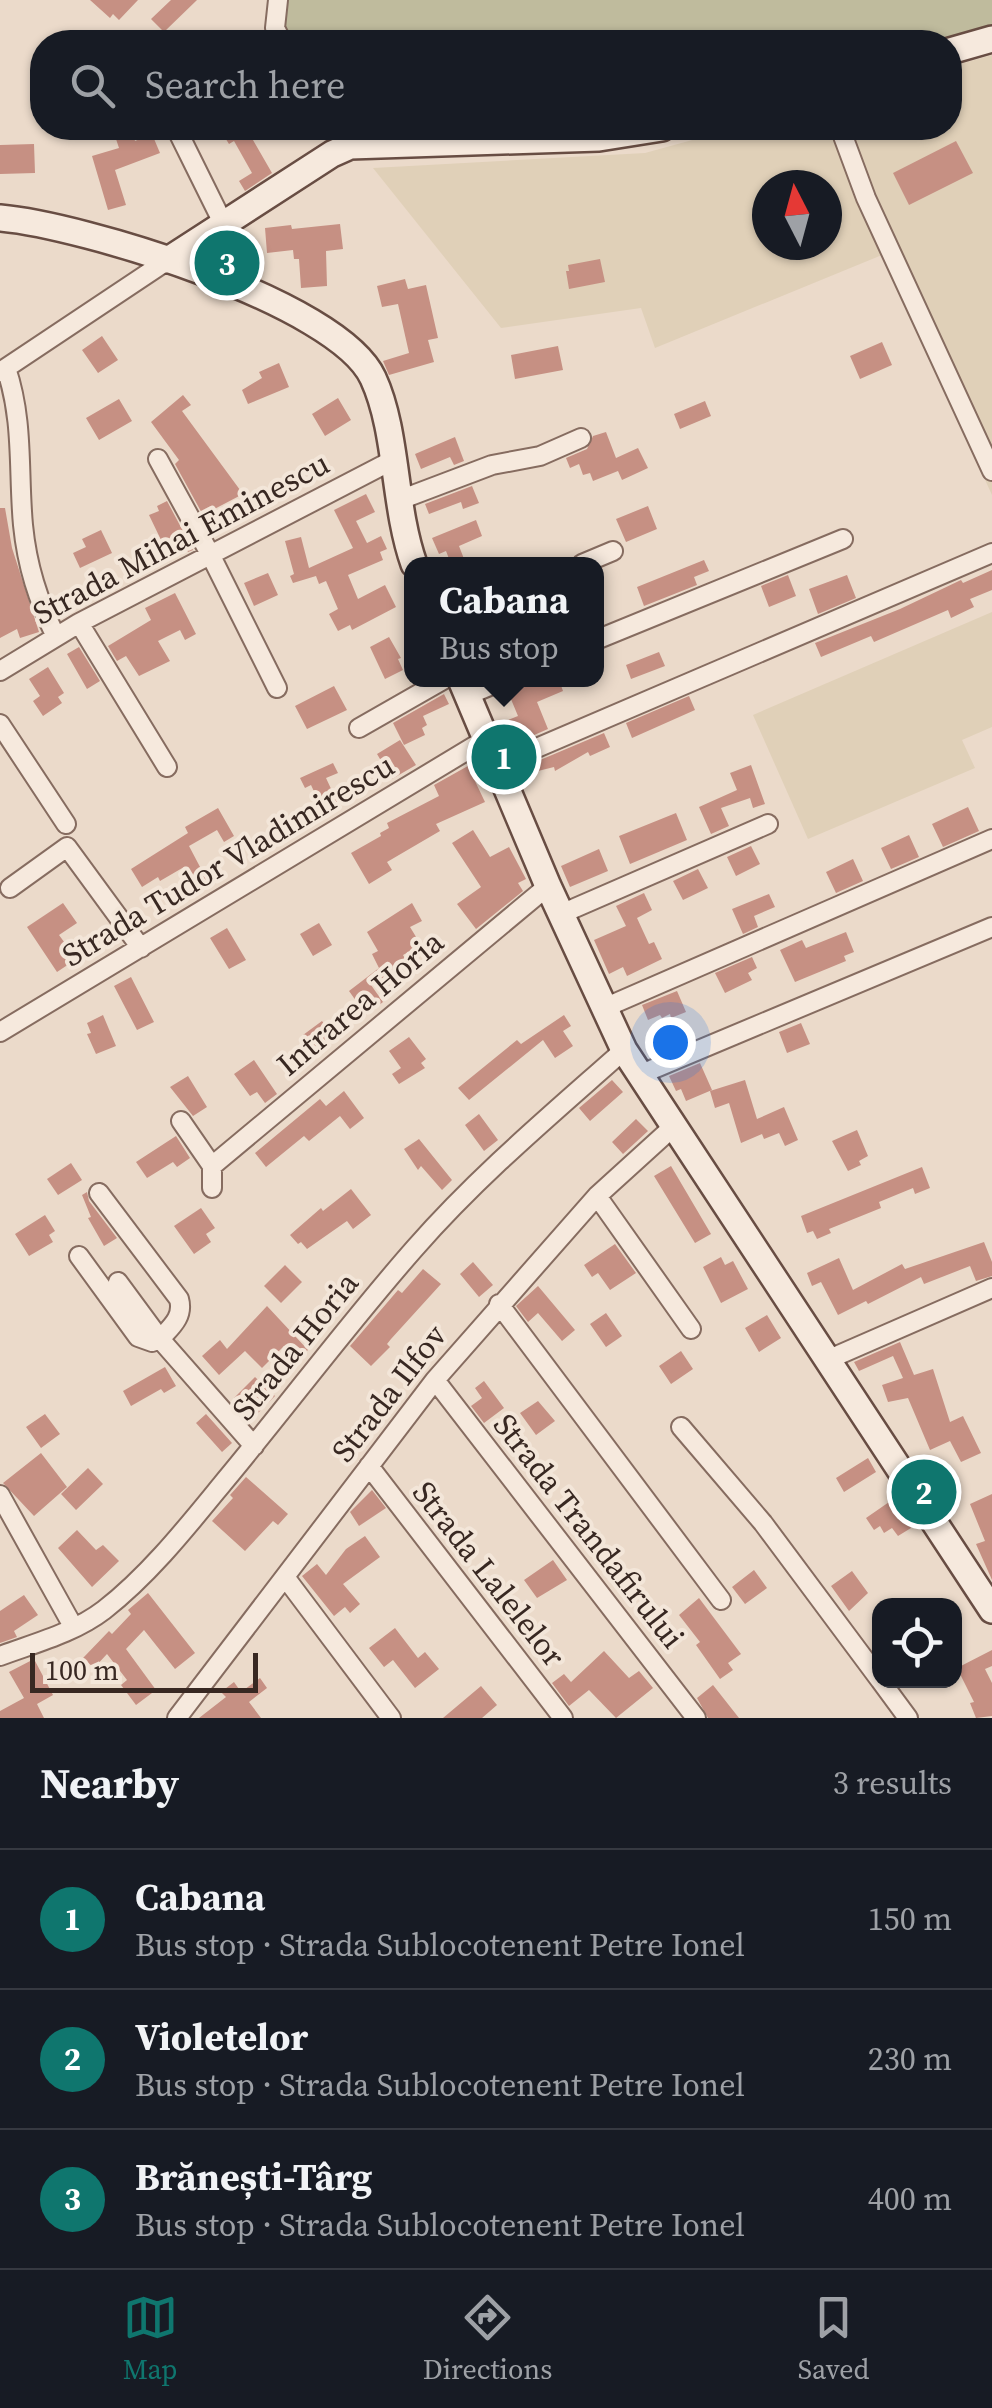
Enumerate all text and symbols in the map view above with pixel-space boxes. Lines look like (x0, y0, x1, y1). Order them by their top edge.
search box (30, 30, 962, 140)
icon: search (65, 58, 120, 113)
text: Search here (145, 59, 345, 111)
north arrow (752, 170, 842, 260)
pin: 3 (194, 226, 260, 300)
street label: Strada Mihai Eminescu (25, 441, 337, 635)
popup (404, 557, 604, 687)
text: Cabana (439, 574, 569, 626)
text: Bus stop (439, 626, 559, 670)
pin: 1 (472, 720, 536, 794)
street label: Strada Tudor Vladimirescu (54, 743, 402, 977)
street label: Intrarea Horia (267, 920, 453, 1086)
your location (645, 1017, 696, 1068)
street label: Strada Horia (222, 1262, 369, 1429)
street label: Strada Ilfov (321, 1315, 457, 1471)
street label: Strada Trandafirului (483, 1404, 695, 1658)
pin: 2 (892, 1454, 956, 1530)
street label: Strada Lalelelor (403, 1472, 576, 1676)
map controls (872, 1598, 962, 1688)
button: locate (872, 1598, 962, 1688)
scale bar (30, 1648, 258, 1692)
text: 100 m (45, 1651, 119, 1689)
text: Nearby (40, 1754, 179, 1812)
text: 3 results (833, 1761, 952, 1805)
text: Cabana (135, 1871, 265, 1923)
text: 1 (64, 1897, 81, 1941)
text: 150 m (868, 1897, 952, 1941)
text: Bus stop · Strada Sublocotenent Petre Ionel (135, 1923, 745, 1967)
text: Violetelor (135, 2011, 308, 2063)
text: 2 (64, 2037, 81, 2081)
text: 230 m (868, 2037, 952, 2081)
text: Bus stop · Strada Sublocotenent Petre Ionel (135, 2063, 745, 2107)
text: Brănești-Târg (135, 2151, 372, 2203)
text: 3 (64, 2177, 81, 2221)
text: 400 m (868, 2177, 952, 2221)
text: Bus stop · Strada Sublocotenent Petre Ionel (135, 2203, 745, 2247)
tab: Map (123, 2290, 178, 2388)
tab: Directions (423, 2290, 552, 2388)
tab: Saved (798, 2290, 869, 2388)

